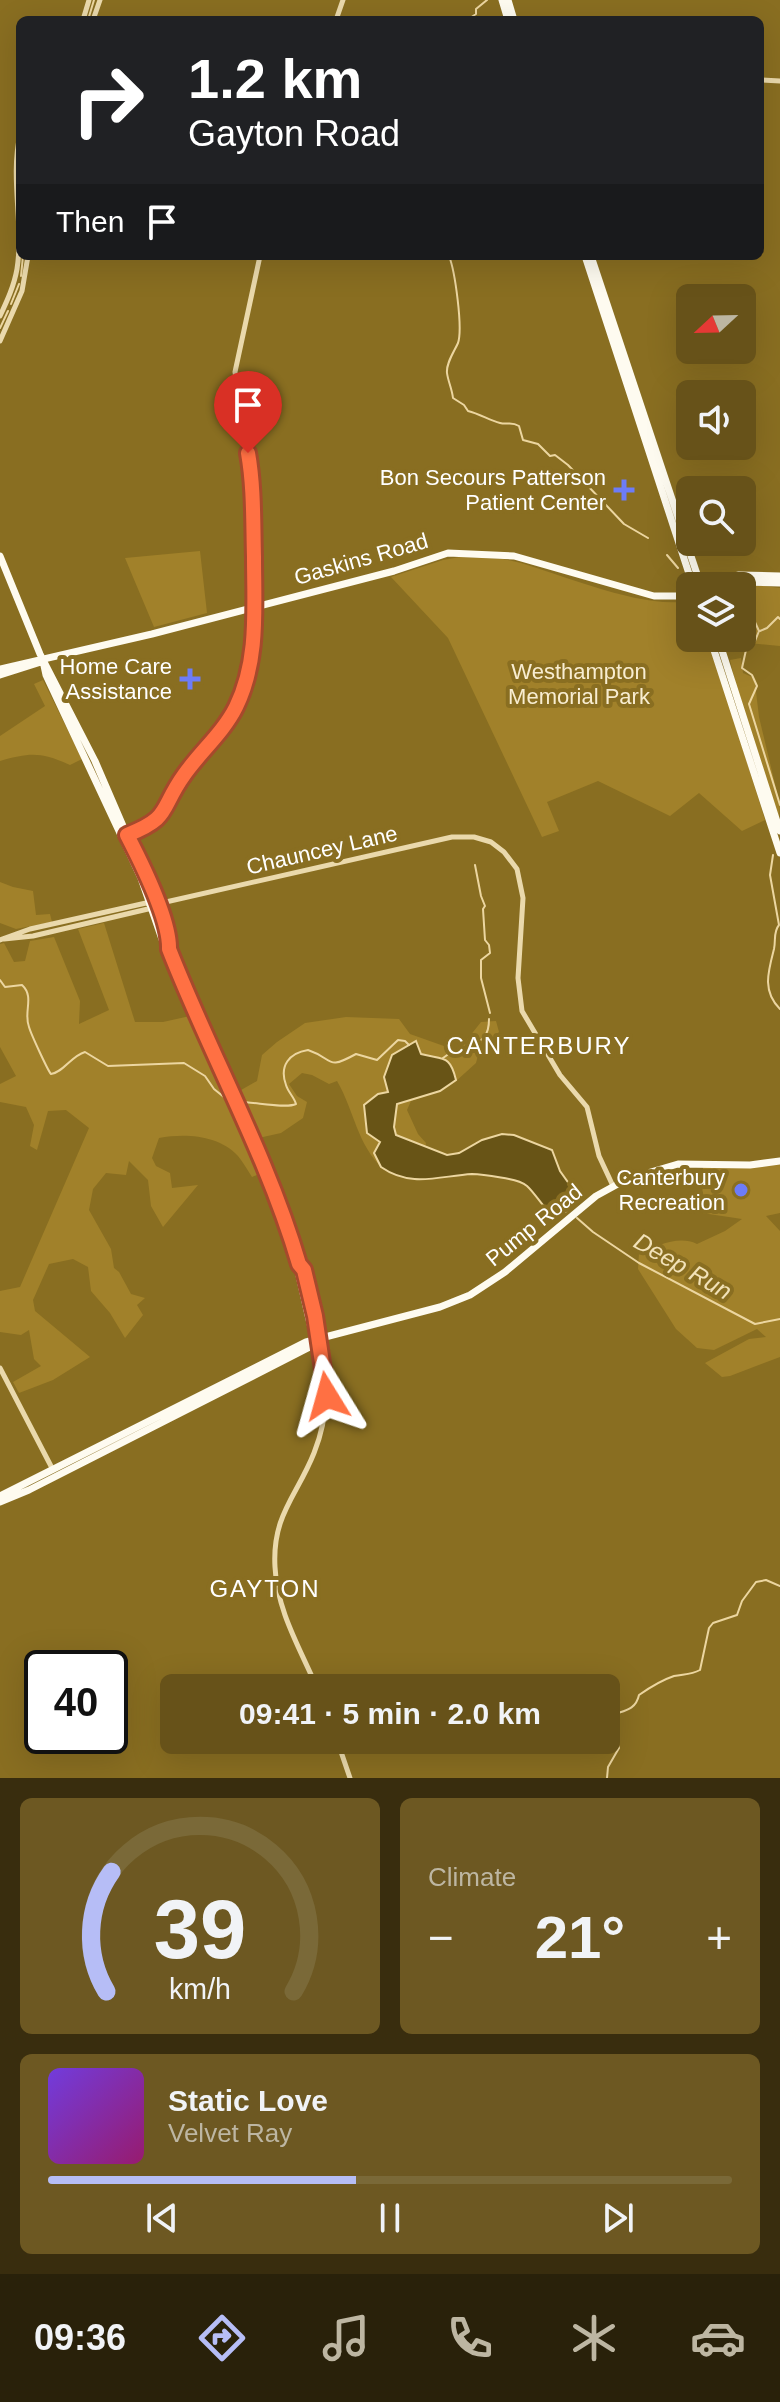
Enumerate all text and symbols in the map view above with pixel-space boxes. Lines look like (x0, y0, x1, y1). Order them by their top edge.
text: 1.2 km (188, 47, 362, 110)
icon: right (56, 48, 160, 152)
text: Gayton Road (188, 113, 400, 154)
icon: arrive (140, 200, 184, 244)
text: Then (56, 205, 124, 238)
north arrow (676, 284, 756, 364)
map controls (676, 284, 756, 652)
pin (214, 371, 282, 453)
button: sound (676, 380, 756, 460)
icon: arrive (226, 383, 270, 427)
place label: Bon Secours Patterson Patient Center (380, 465, 606, 515)
button: search (676, 476, 756, 556)
marker: Bon Secours Patterson Patient Center (613, 479, 635, 501)
street label: Gaskins Road (291, 528, 431, 590)
button: layers (676, 572, 756, 652)
place label: Home Care Assistance (60, 654, 172, 704)
park label: Westhampton Memorial Park (508, 659, 651, 709)
marker: Home Care Assistance (179, 668, 201, 690)
street label: Chauncey Lane (244, 820, 400, 880)
district label: CANTERBURY (447, 1032, 631, 1059)
place label: Canterbury Recreation (616, 1165, 725, 1215)
street label: Pump Road (481, 1179, 587, 1271)
marker: Canterbury Recreation (732, 1181, 750, 1199)
water label: Deep Run (629, 1227, 737, 1305)
position arrow (285, 1354, 369, 1438)
district label: GAYTON (209, 1575, 321, 1602)
speed limit sign: 40 (24, 1650, 128, 1754)
text: 09:41 · 5 min · 2.0 km (239, 1697, 541, 1730)
text: Climate (428, 1862, 516, 1892)
text: 39 (154, 1883, 246, 1976)
text: 21° (535, 1904, 625, 1971)
text: − (428, 1913, 454, 1962)
text: + (706, 1913, 732, 1962)
text: km/h (169, 1973, 231, 2005)
text: Static Love (168, 2084, 328, 2117)
text: Velvet Ray (168, 2118, 292, 2148)
icon: previous (140, 2196, 184, 2240)
icon: pause (368, 2196, 412, 2240)
icon: next (596, 2196, 640, 2240)
icon: directions (194, 2310, 250, 2366)
icon: music (318, 2310, 374, 2366)
icon: phone (442, 2310, 498, 2366)
icon: climate (566, 2310, 622, 2366)
icon: car (690, 2310, 746, 2366)
text: 09:36 (34, 2317, 126, 2358)

